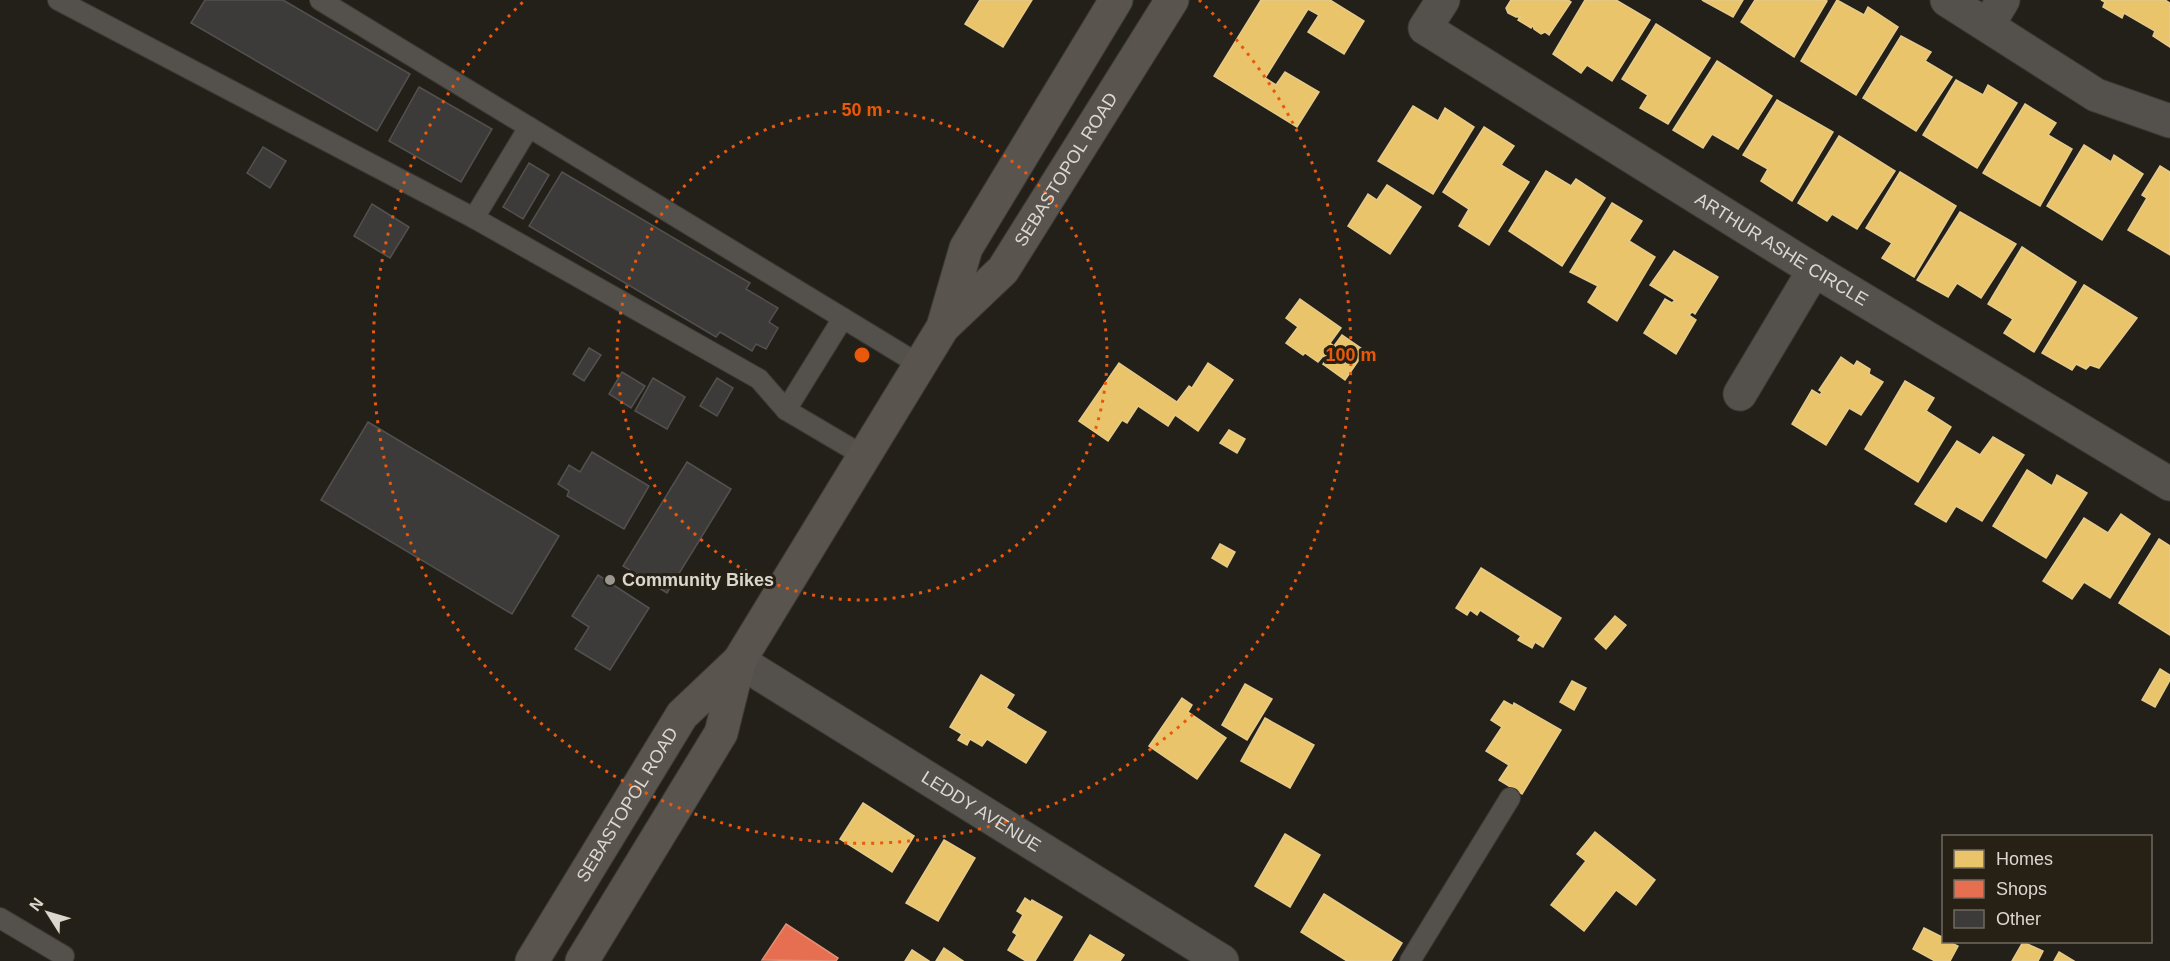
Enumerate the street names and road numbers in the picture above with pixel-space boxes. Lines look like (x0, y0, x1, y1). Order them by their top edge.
street label: SEBASTOPOL ROAD (1010, 89, 1121, 250)
street label: ARTHUR ASHE CIRCLE (1692, 189, 1871, 310)
street label: SEBASTOPOL ROAD (573, 724, 682, 886)
street label: LEDDY AVENUE (918, 767, 1044, 856)

